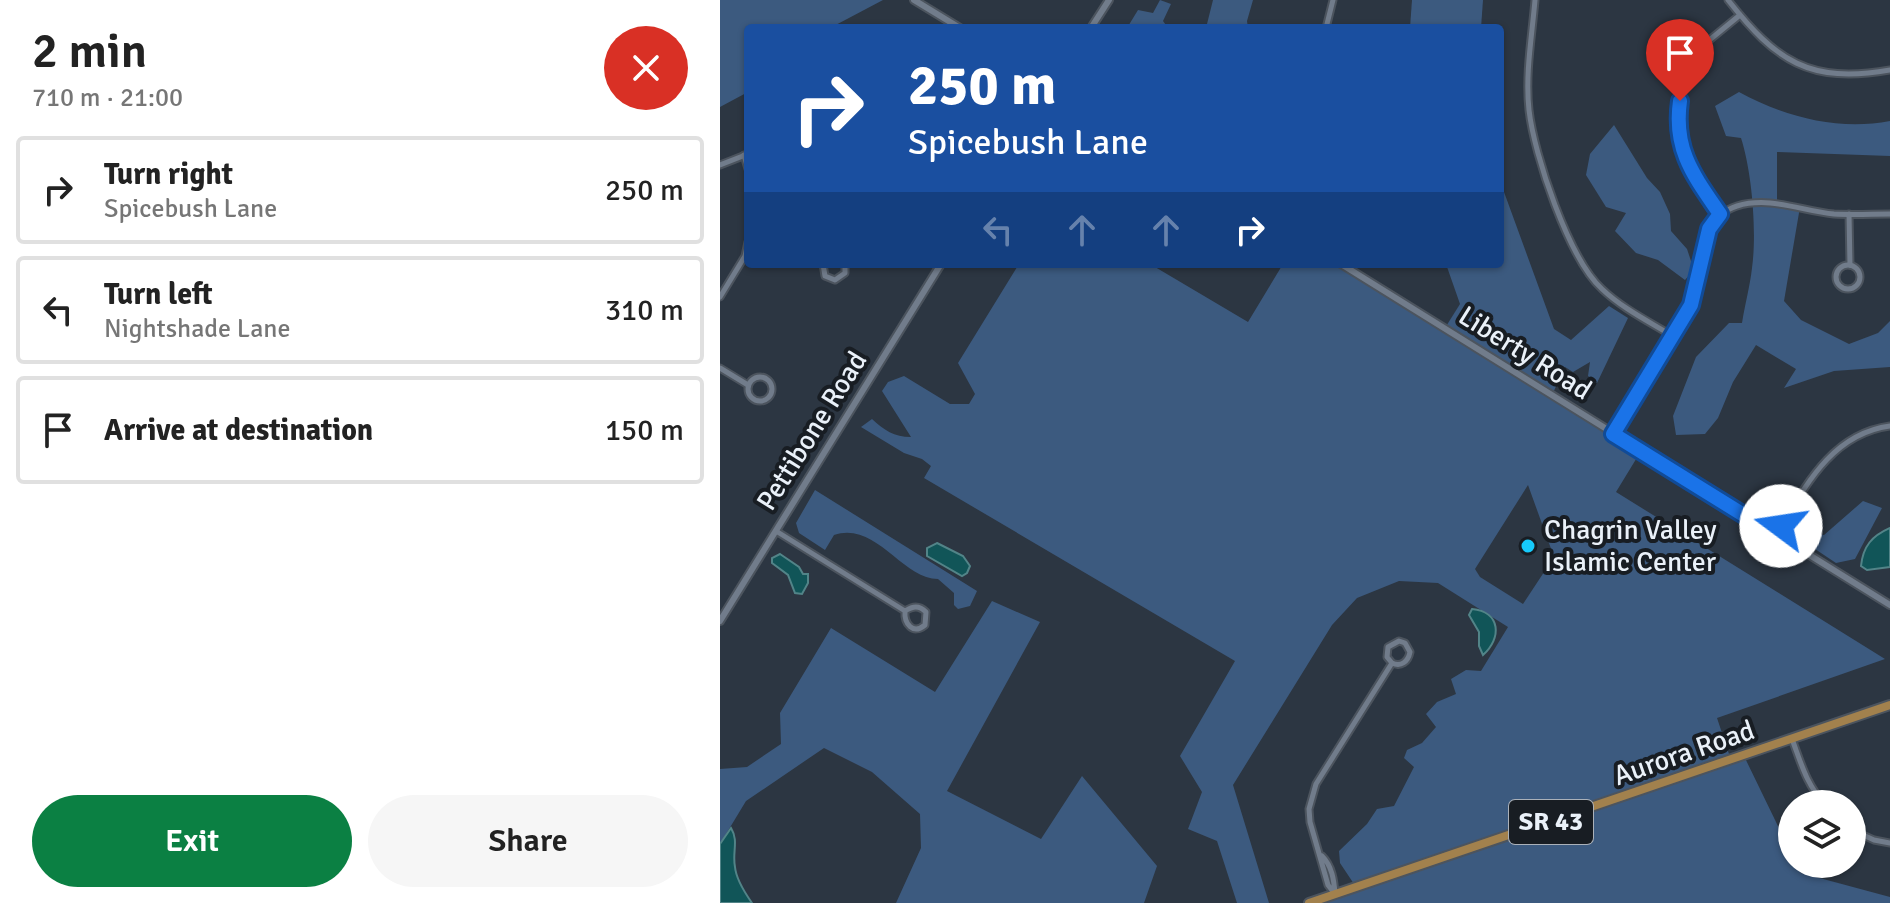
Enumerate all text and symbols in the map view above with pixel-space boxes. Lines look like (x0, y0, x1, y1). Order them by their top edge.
pin (1646, 19, 1714, 101)
text: 2 min (32, 22, 147, 81)
button: close (604, 26, 688, 110)
icon: arrive (1658, 31, 1702, 75)
text: 250 m (908, 51, 1056, 120)
icon: right (776, 56, 880, 160)
text: 710 m · 21:00 (32, 82, 183, 114)
text: Spicebush Lane (908, 120, 1148, 165)
text: Turn right (104, 156, 233, 193)
icon: right (36, 168, 80, 212)
text: 250 m (605, 172, 684, 209)
text: Spicebush Lane (104, 193, 277, 225)
icon: left (976, 208, 1020, 252)
icon: ahead (1060, 208, 1104, 252)
icon: ahead (1144, 208, 1188, 252)
icon: right (1228, 208, 1272, 252)
text: Turn left (104, 276, 213, 313)
icon: left (36, 288, 80, 332)
text: 310 m (605, 292, 684, 329)
street label: Liberty Road (1452, 299, 1598, 407)
text: Nightshade Lane (104, 313, 291, 345)
street label: Pettibone Road (750, 345, 874, 517)
icon: arrive (36, 408, 80, 452)
text: Arrive at destination (104, 412, 373, 449)
text: 150 m (605, 412, 684, 449)
position arrow (1739, 484, 1823, 568)
place label: Chagrin Valley Islamic Center (1544, 513, 1717, 579)
marker: Chagrin Valley Islamic Center (1519, 537, 1537, 555)
street label: Aurora Road (1609, 713, 1759, 793)
map controls (1778, 790, 1866, 878)
button: layers (1778, 790, 1866, 878)
button: Exit (32, 795, 352, 887)
button: Share (368, 795, 688, 887)
road number: SR 43 (1509, 800, 1593, 844)

